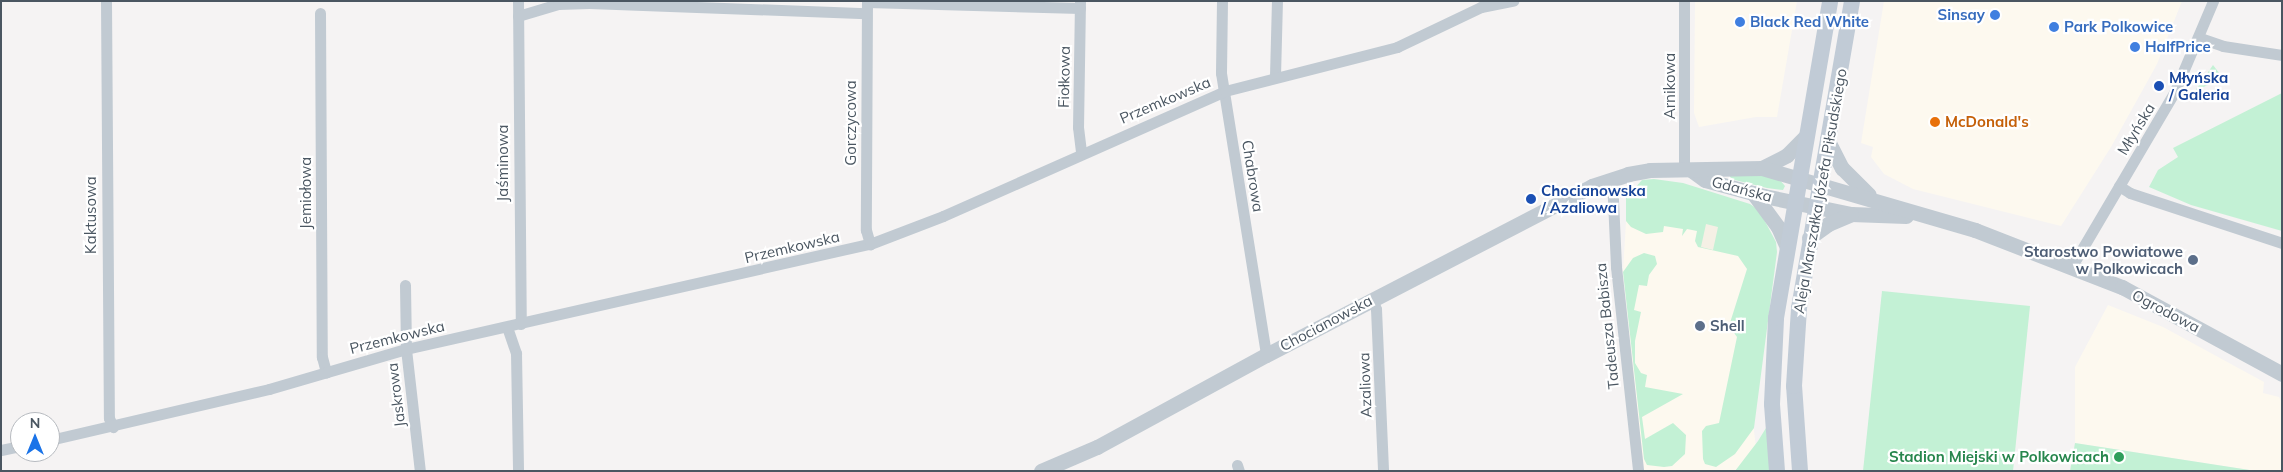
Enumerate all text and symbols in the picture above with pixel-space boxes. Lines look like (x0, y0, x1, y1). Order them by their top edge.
place label: Sinsay (1937, 6, 1985, 24)
marker: Sinsay (1989, 9, 2001, 21)
place label: Black Red White (1750, 13, 1869, 31)
marker: Black Red White (1734, 16, 1746, 28)
place label: Park Polkowice (2064, 18, 2173, 36)
marker: Park Polkowice (2048, 21, 2060, 33)
place label: HalfPrice (2145, 38, 2211, 56)
marker: HalfPrice (2129, 41, 2141, 53)
street label: Fiołkowa (1054, 46, 1074, 108)
street label: Arnikowa (1661, 53, 1679, 119)
street label: Aleja Marszałka Józefa Piłsudskiego (1790, 67, 1850, 315)
place label: Młyńska / Galeria (2169, 68, 2229, 103)
street label: Przemkowska (1117, 73, 1213, 127)
street label: Gorczycowa (842, 80, 860, 166)
marker: Młyńska / Galeria (2153, 80, 2165, 92)
street label: Młyńska (2114, 100, 2158, 158)
place label: McDonald's (1945, 113, 2029, 131)
marker: McDonald's (1929, 116, 1941, 128)
street label: Jaśminowa (494, 124, 512, 202)
street label: Chabrowa (1238, 139, 1268, 213)
street label: Jemiołowa (297, 157, 315, 229)
street label: Gdańska (1710, 172, 1774, 206)
street label: Kaktusowa (82, 176, 100, 254)
place label: Chocianowska / Azaliowa (1541, 181, 1646, 216)
marker: Chocianowska / Azaliowa (1525, 193, 1537, 205)
street label: Przemkowska (743, 227, 841, 267)
place label: Starostwo Powiatowe w Polkowicach (2024, 242, 2183, 277)
marker: Starostwo Powiatowe w Polkowicach (2187, 254, 2199, 266)
street label: Tadeusza Babisza (1591, 262, 1623, 390)
street label: Ogrodowa (2129, 286, 2203, 336)
street label: Chocianowska (1277, 291, 1375, 355)
street label: Przemkowska (348, 317, 446, 357)
place label: Shell (1710, 317, 1745, 335)
marker: Shell (1694, 320, 1706, 332)
street label: Azaliowa (1355, 352, 1375, 418)
street label: Jaskrowa (383, 362, 409, 428)
north arrow (10, 412, 60, 462)
text: N (30, 414, 40, 432)
place label: Stadion Miejski w Polkowicach (1889, 448, 2109, 466)
marker: Stadion Miejski w Polkowicach (2113, 451, 2125, 463)

